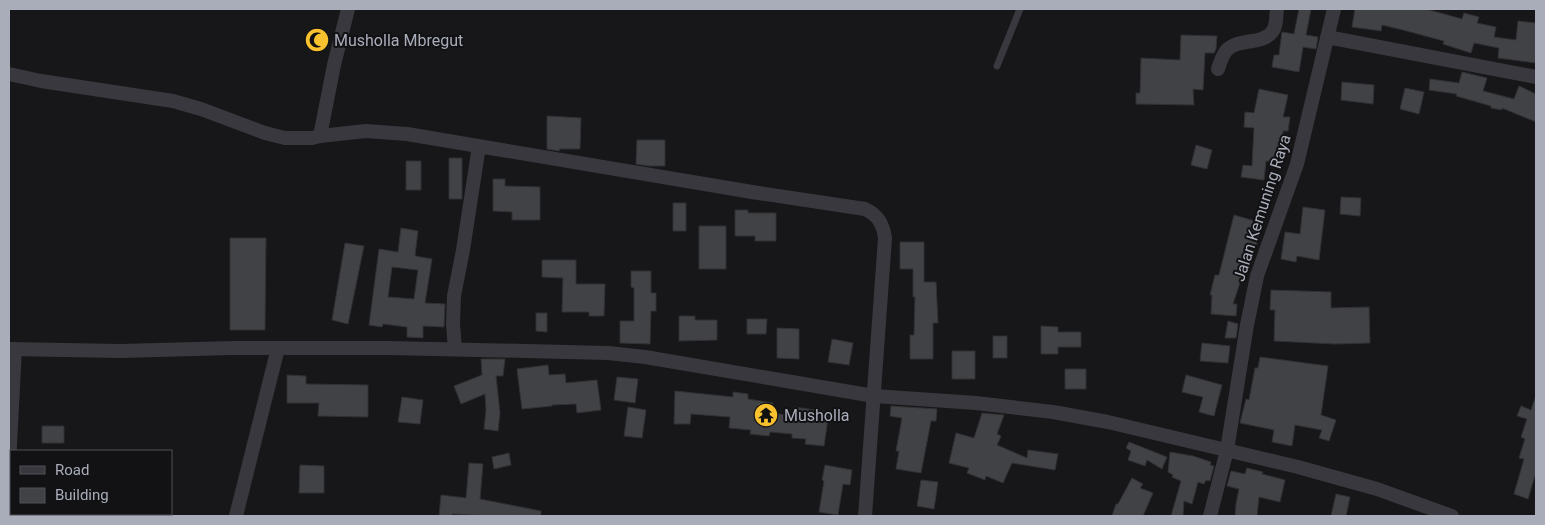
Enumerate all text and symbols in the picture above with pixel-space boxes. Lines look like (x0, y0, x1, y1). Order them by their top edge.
mosque icon: Musholla Mbregut (304, 27, 330, 53)
place label: Musholla Mbregut (334, 31, 463, 50)
street label: Jalan Kemuning Raya (1229, 132, 1295, 284)
temple icon: Musholla (753, 402, 779, 428)
place label: Musholla (784, 406, 849, 425)
legend (10, 450, 172, 515)
text: Road (55, 461, 89, 479)
text: Building (55, 486, 109, 504)

